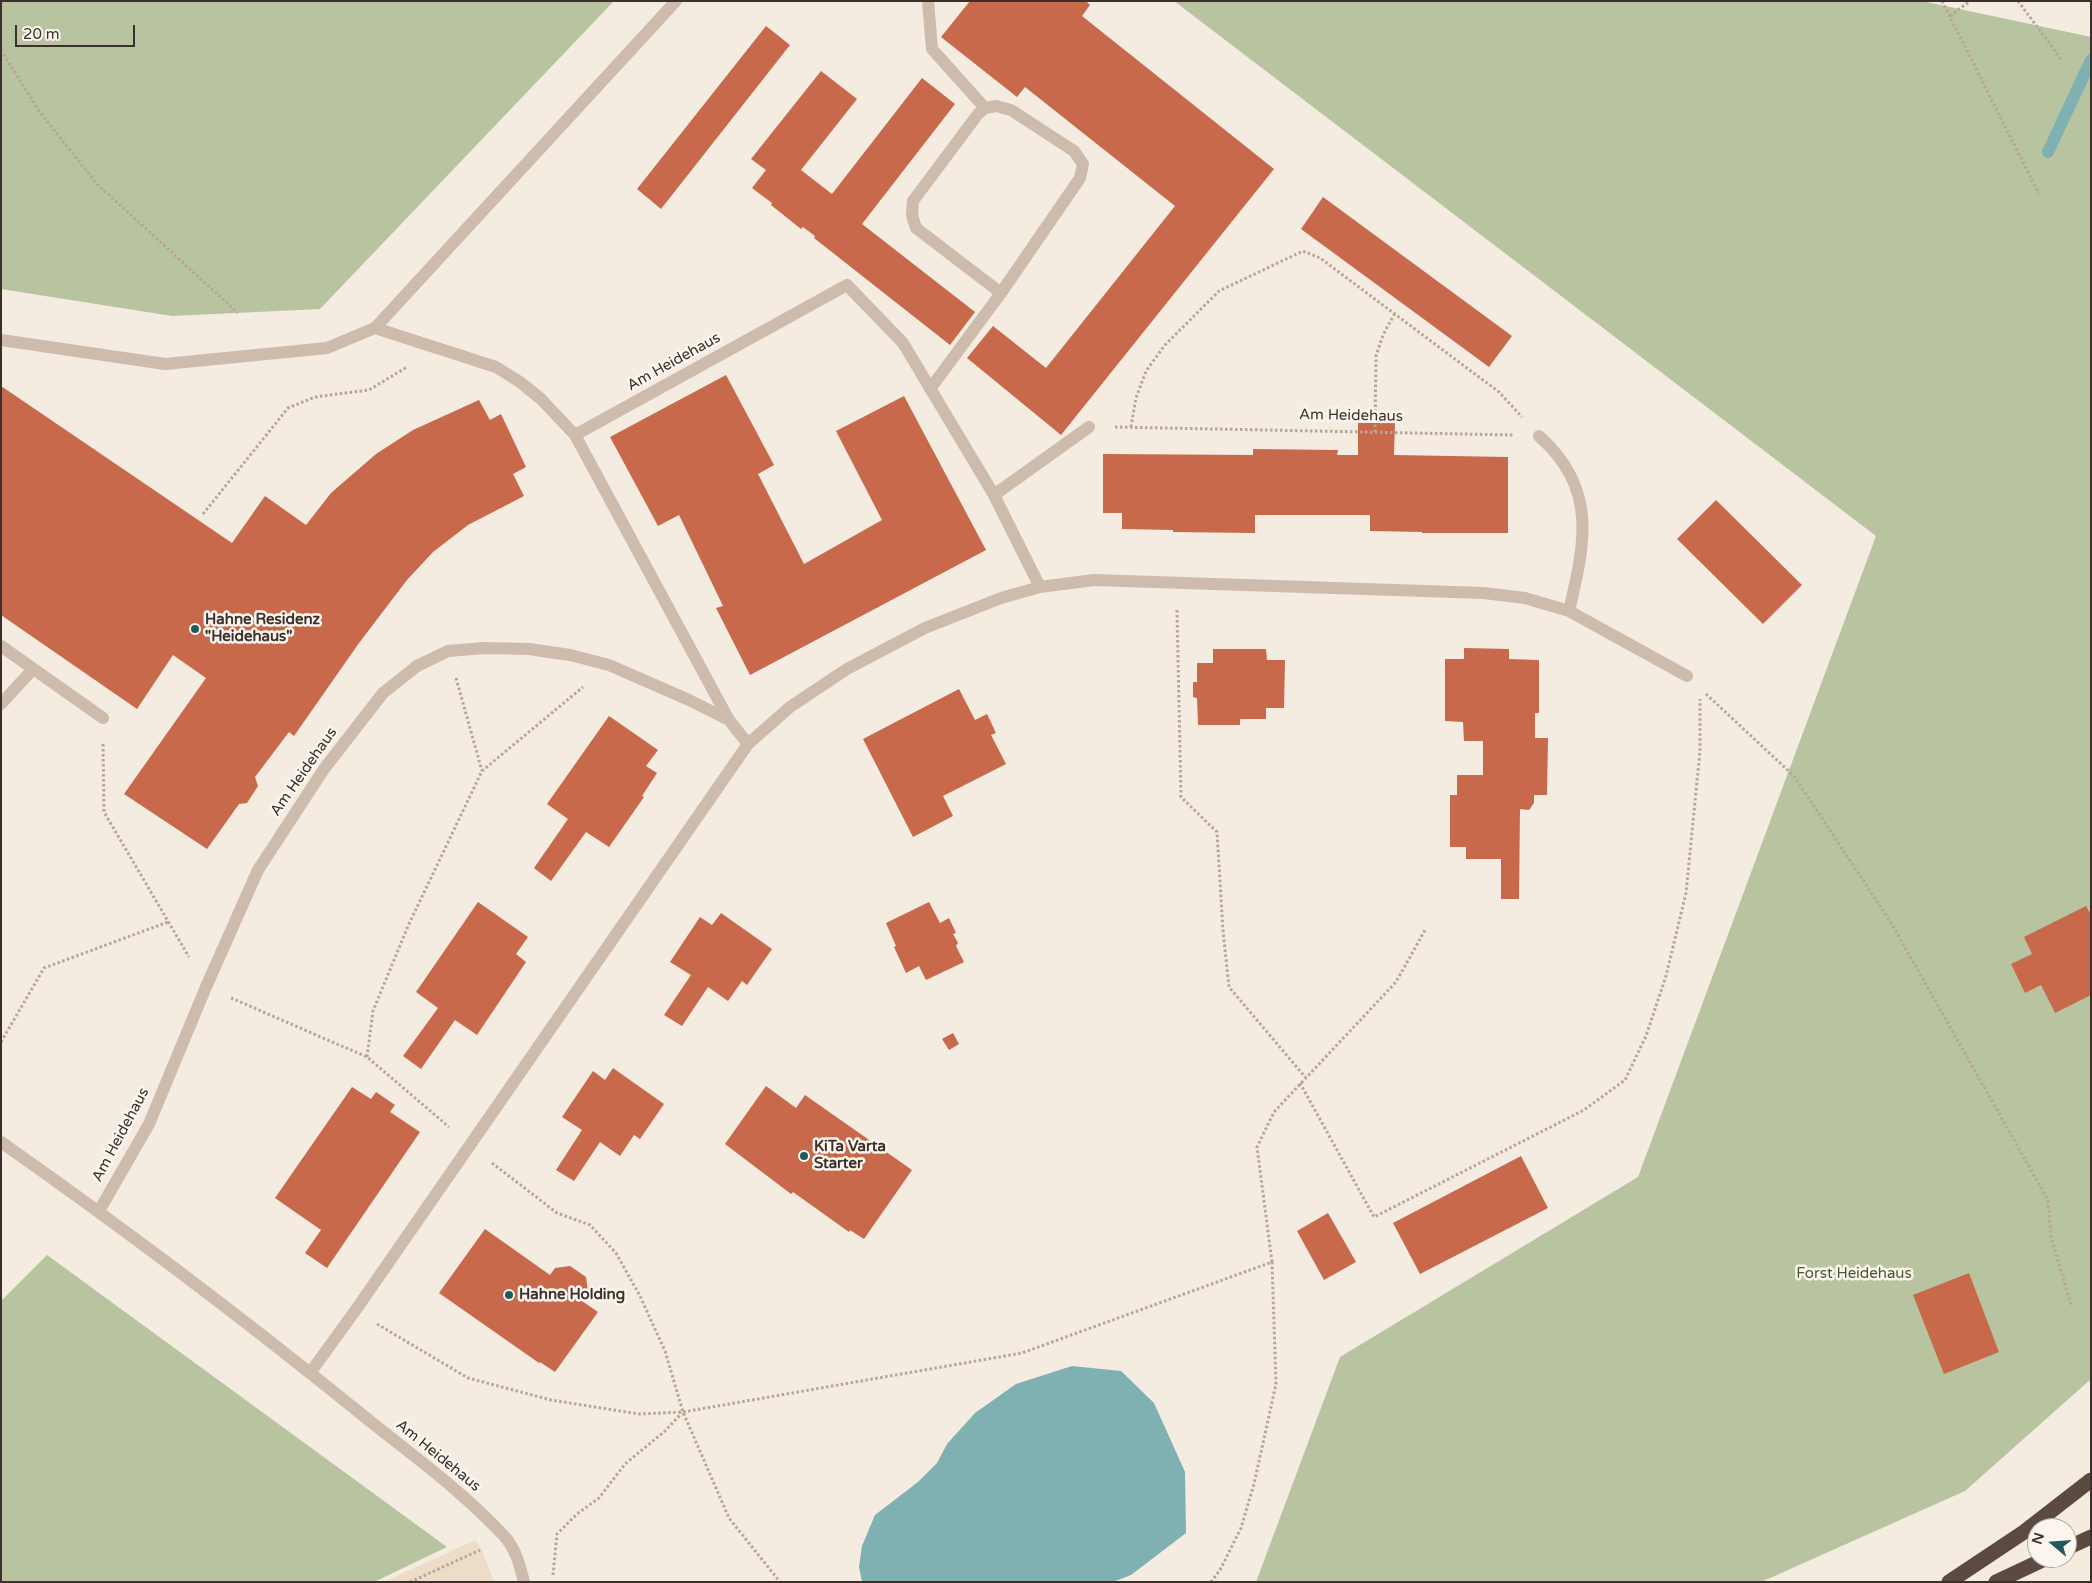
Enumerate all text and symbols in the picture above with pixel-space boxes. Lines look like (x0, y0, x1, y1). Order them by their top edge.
scale bar (18, 15, 138, 47)
text: 20 m (23, 25, 60, 43)
street label: Am Heidehaus (624, 329, 724, 395)
street label: Am Heidehaus (1299, 406, 1403, 426)
place label: Hahne Residenz "Heidehaus" (205, 611, 320, 646)
marker: Hahne Residenz "Heidehaus" (189, 623, 201, 635)
street label: Am Heidehaus (267, 724, 341, 820)
street label: Am Heidehaus (89, 1085, 153, 1185)
place label: KiTa Varta Starter (814, 1138, 886, 1173)
marker: KiTa Varta Starter (798, 1150, 810, 1162)
park label: Forst Heidehaus (1796, 1265, 1912, 1283)
place label: Hahne Holding (519, 1286, 625, 1304)
marker: Hahne Holding (503, 1289, 515, 1301)
street label: Am Heidehaus (392, 1416, 484, 1496)
north arrow (2027, 1518, 2077, 1568)
text: N (2028, 1531, 2048, 1546)

